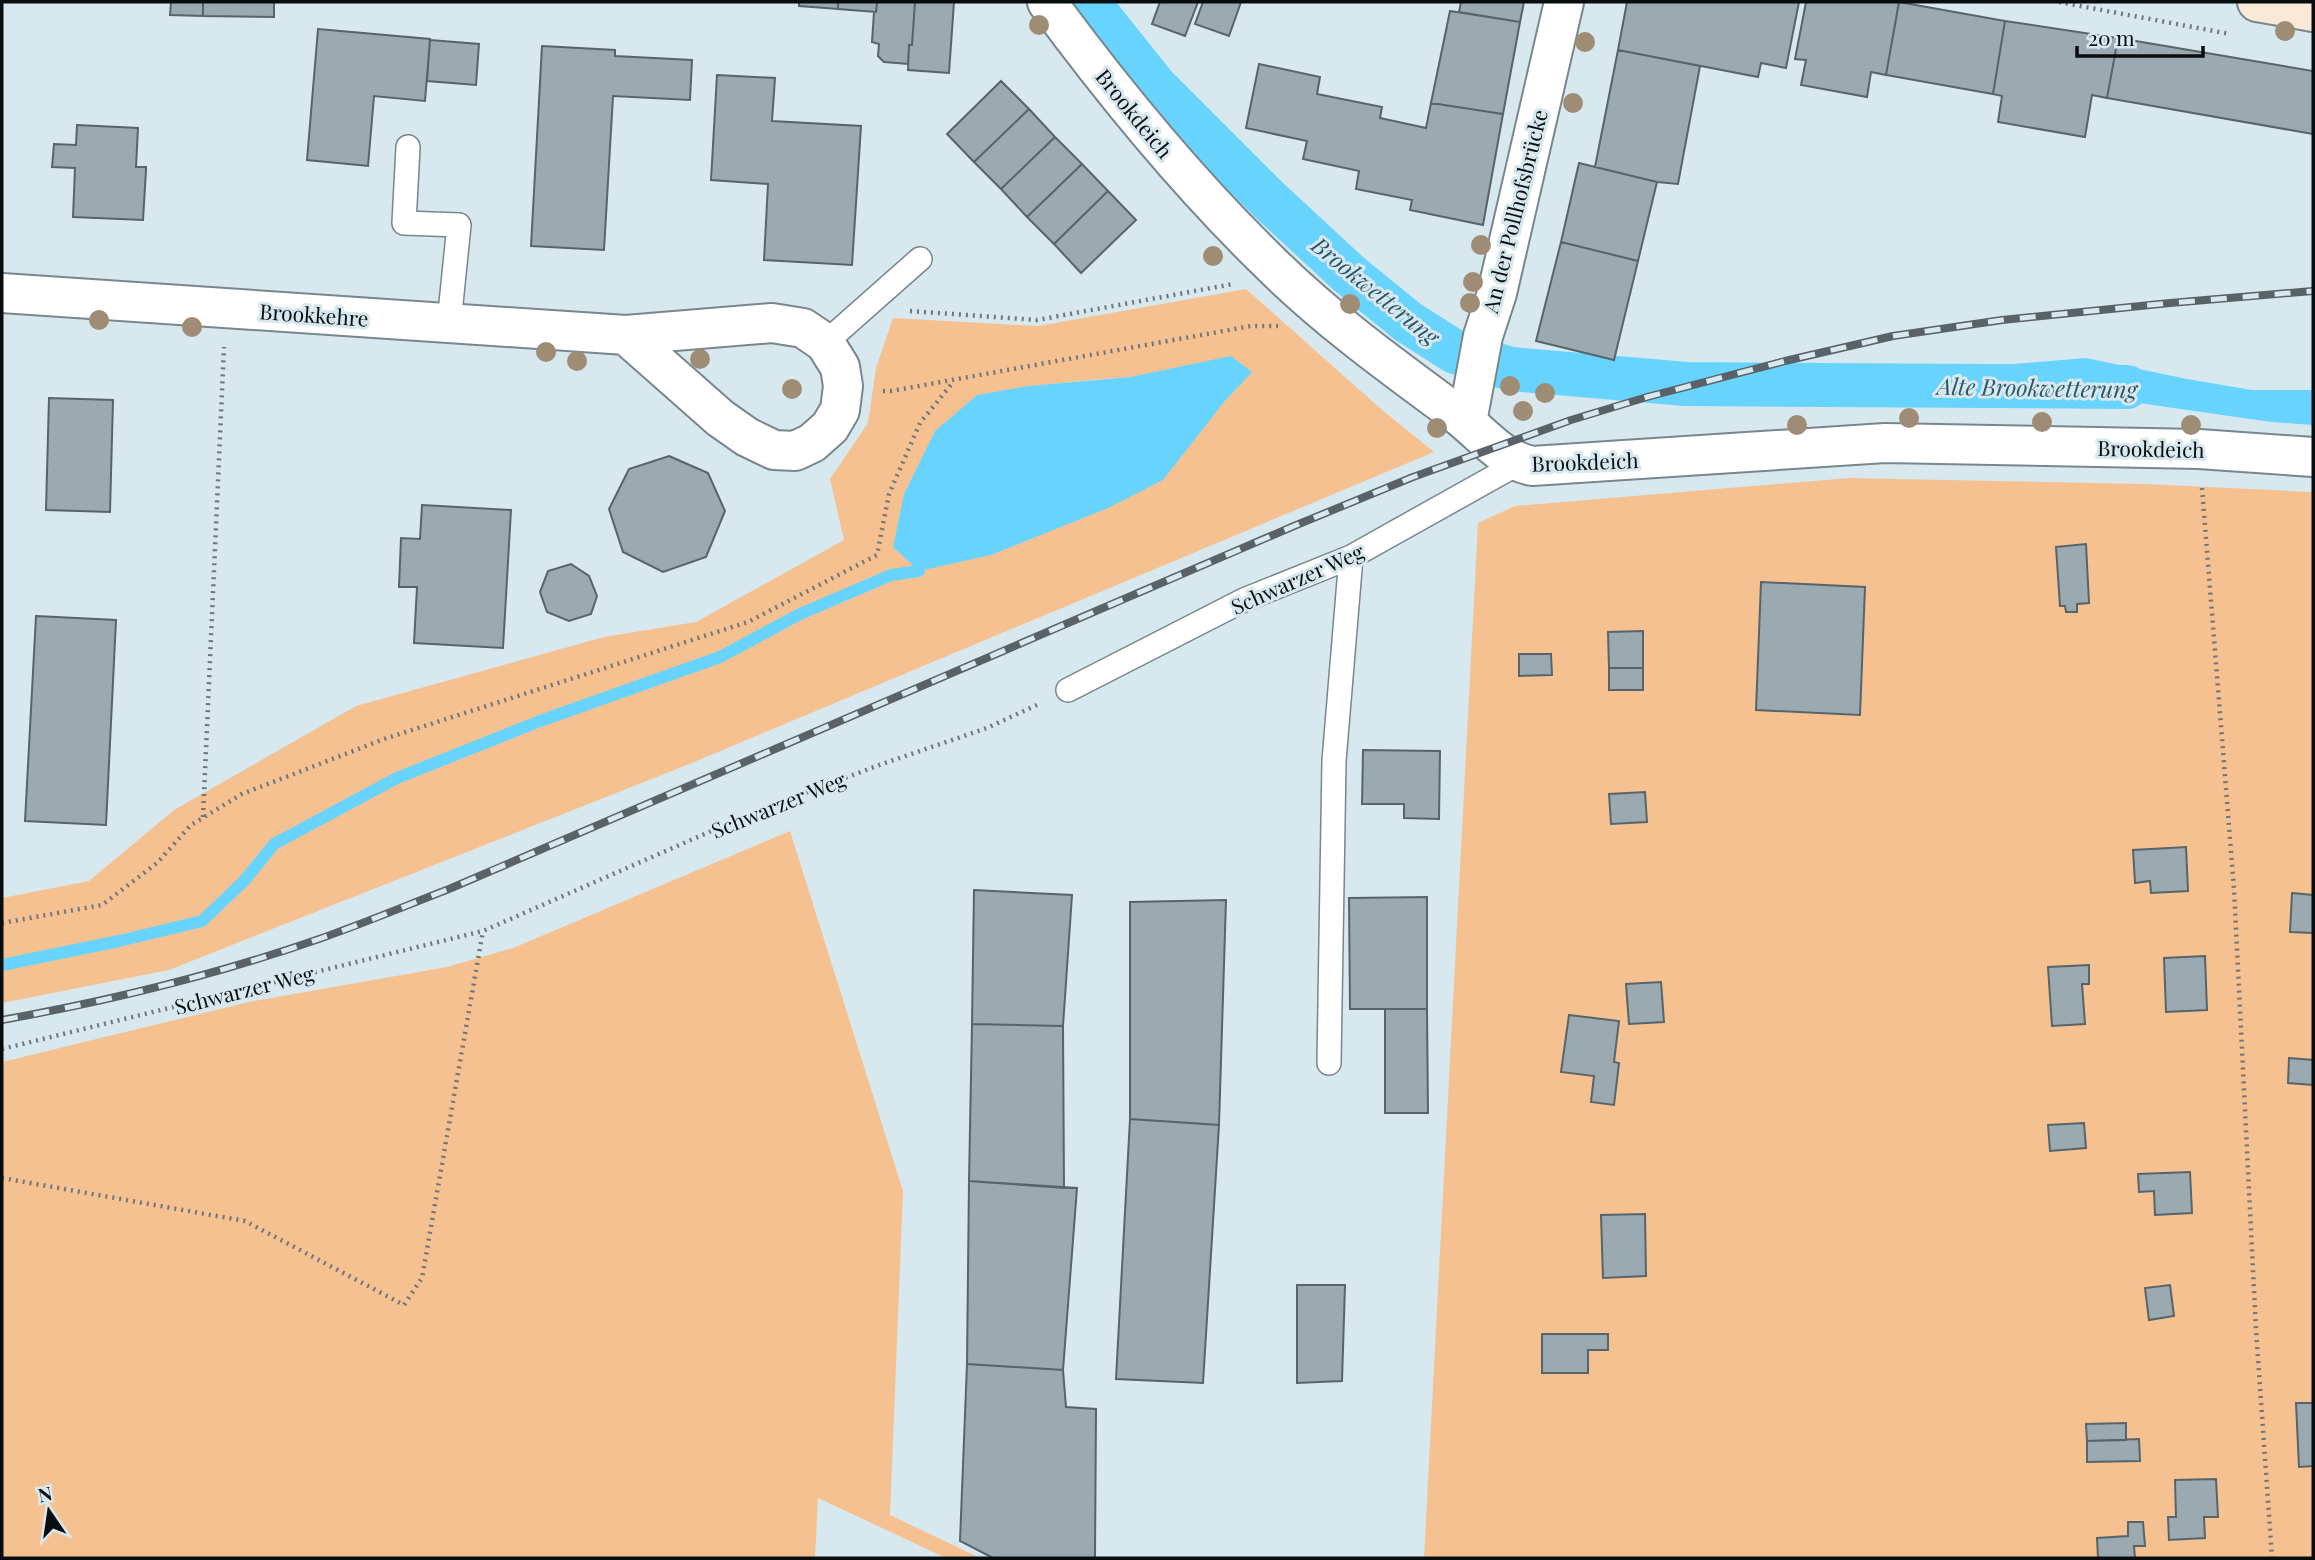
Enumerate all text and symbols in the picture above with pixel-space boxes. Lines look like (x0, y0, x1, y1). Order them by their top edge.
scale bar (2077, 14, 2203, 58)
text: 20 m (2088, 23, 2135, 51)
street label: Brookdeich (1090, 63, 1180, 164)
street label: An der Pollhofsbrücke (1475, 106, 1553, 317)
water label: Brookwetterung (1305, 228, 1448, 352)
street label: Brookkehre (259, 296, 369, 332)
water label: Alte Brookwetterung (1935, 370, 2139, 404)
street label: Brookdeich (2097, 433, 2205, 463)
street label: Brookdeich (1531, 445, 1640, 477)
street label: Schwarzer Weg (1226, 536, 1368, 620)
street label: Schwarzer Weg (707, 764, 849, 844)
street label: Schwarzer Weg (171, 958, 317, 1020)
north arrow (14, 1476, 84, 1546)
text: N (35, 1479, 55, 1508)

